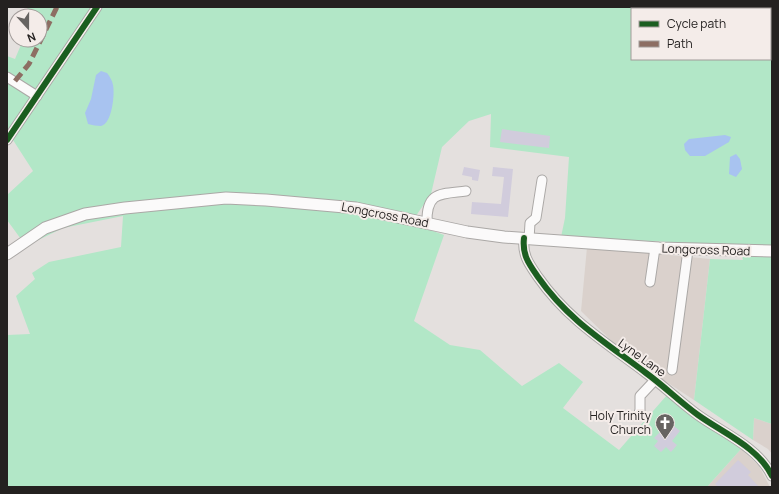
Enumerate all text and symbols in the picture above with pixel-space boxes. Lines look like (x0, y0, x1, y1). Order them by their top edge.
north arrow (8, 8, 48, 48)
legend (631, 8, 771, 60)
text: Cycle path (667, 15, 726, 32)
text: N (25, 29, 38, 46)
text: Path (667, 35, 693, 52)
street label: Longcross Road (340, 198, 430, 231)
street label: Longcross Road (661, 239, 751, 260)
street label: Lyne Lane (615, 334, 670, 381)
place label: Holy Trinity Church (590, 407, 652, 438)
church icon: Holy Trinity Church (654, 412, 676, 440)

